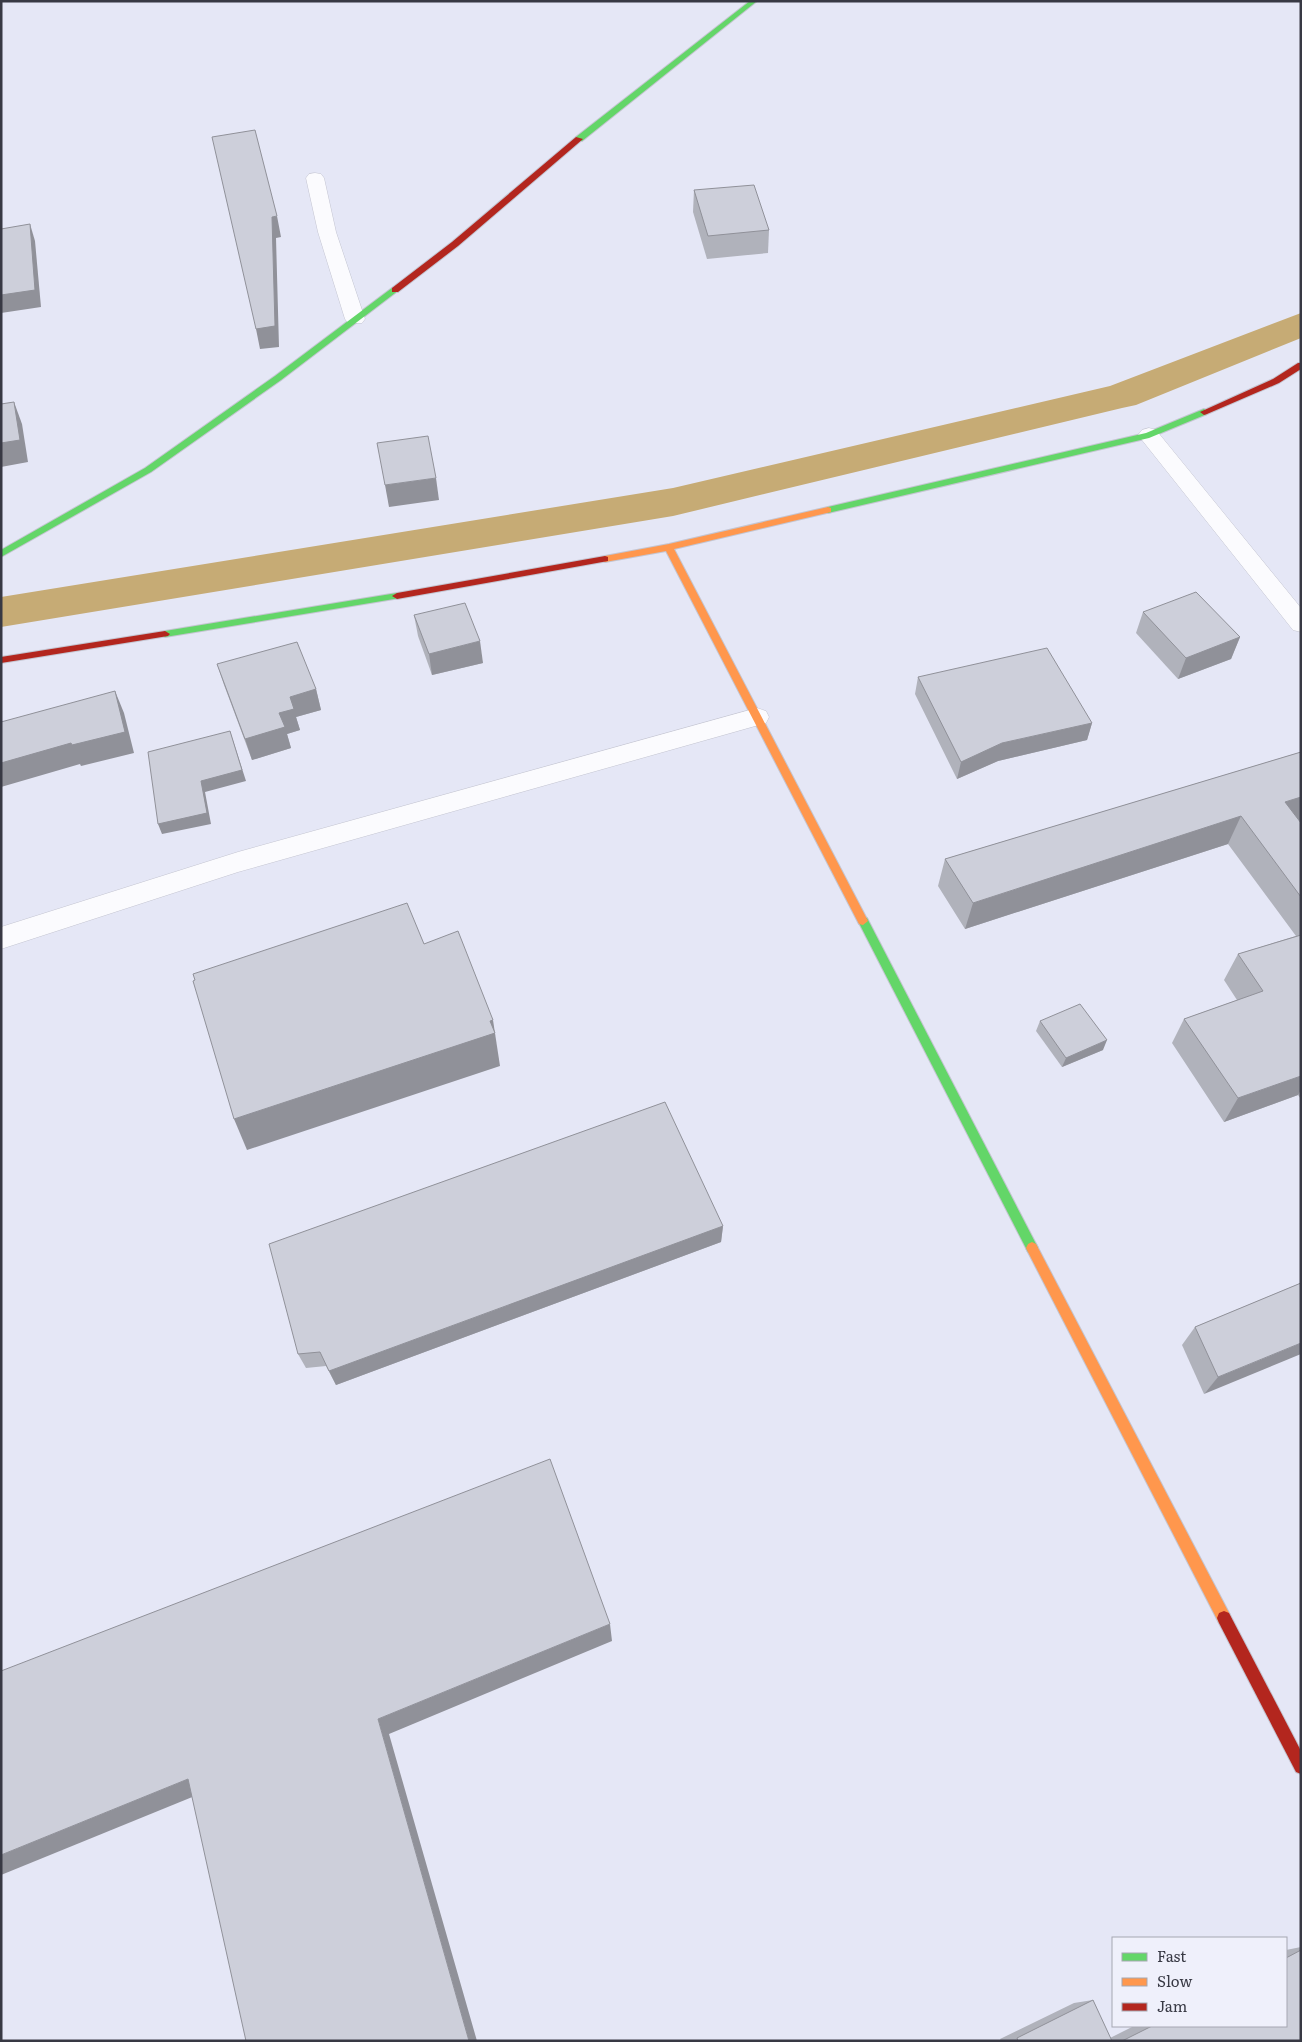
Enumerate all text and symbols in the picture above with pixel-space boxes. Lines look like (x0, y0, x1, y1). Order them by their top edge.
legend (1112, 1937, 1287, 2027)
text: Fast (1157, 1944, 1186, 1967)
text: Slow (1157, 1969, 1192, 1992)
text: Jam (1157, 1994, 1188, 2017)

